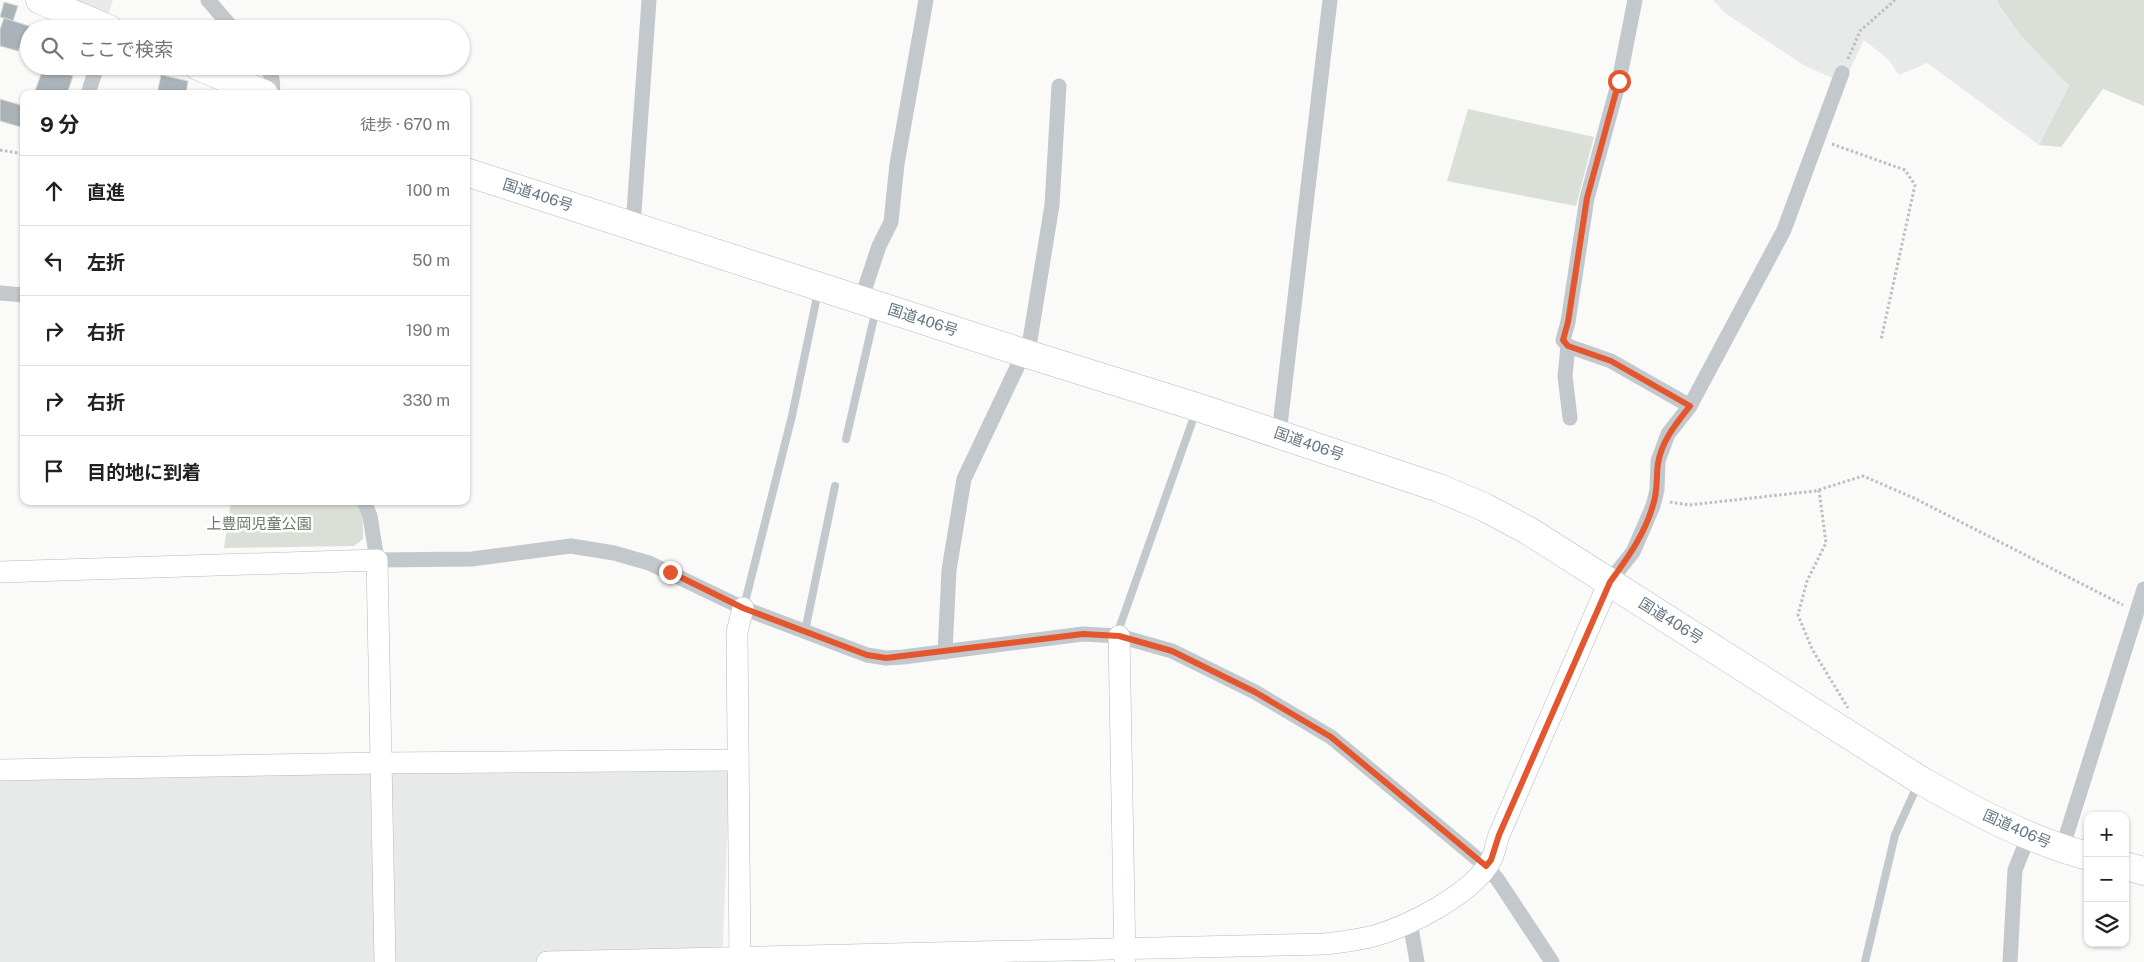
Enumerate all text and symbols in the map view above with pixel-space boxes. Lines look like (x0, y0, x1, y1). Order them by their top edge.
search box (20, 20, 470, 75)
icon: search (38, 34, 66, 62)
text: ここで検索 (78, 38, 173, 60)
route start (1608, 70, 1631, 93)
text: 9 分 (40, 112, 80, 137)
text: 徒歩 · 670 m (360, 115, 450, 134)
street label: 国道406号 (501, 175, 575, 214)
icon: ahead (40, 177, 68, 205)
text: 直進 (87, 181, 125, 203)
text: 100 m (406, 181, 450, 200)
icon: left (40, 247, 68, 275)
text: 左折 (87, 251, 125, 273)
text: 50 m (412, 251, 450, 270)
street label: 国道406号 (886, 300, 960, 339)
icon: right (40, 317, 68, 345)
text: 右折 (87, 321, 125, 343)
text: 190 m (406, 321, 450, 340)
icon: right (40, 387, 68, 415)
text: 右折 (87, 391, 125, 413)
text: 330 m (403, 391, 450, 410)
street label: 国道406号 (1272, 424, 1346, 463)
icon: arrive (40, 457, 68, 485)
text: 目的地に到着 (87, 461, 201, 483)
park label: 上豊岡児童公園 (206, 515, 312, 532)
route end (659, 561, 682, 584)
street label: 国道406号 (1636, 594, 1707, 647)
street label: 国道406号 (1980, 806, 2054, 851)
map controls (2084, 812, 2129, 947)
button: + (2084, 812, 2129, 857)
button: − (2084, 857, 2129, 902)
button: layers (2084, 902, 2129, 947)

